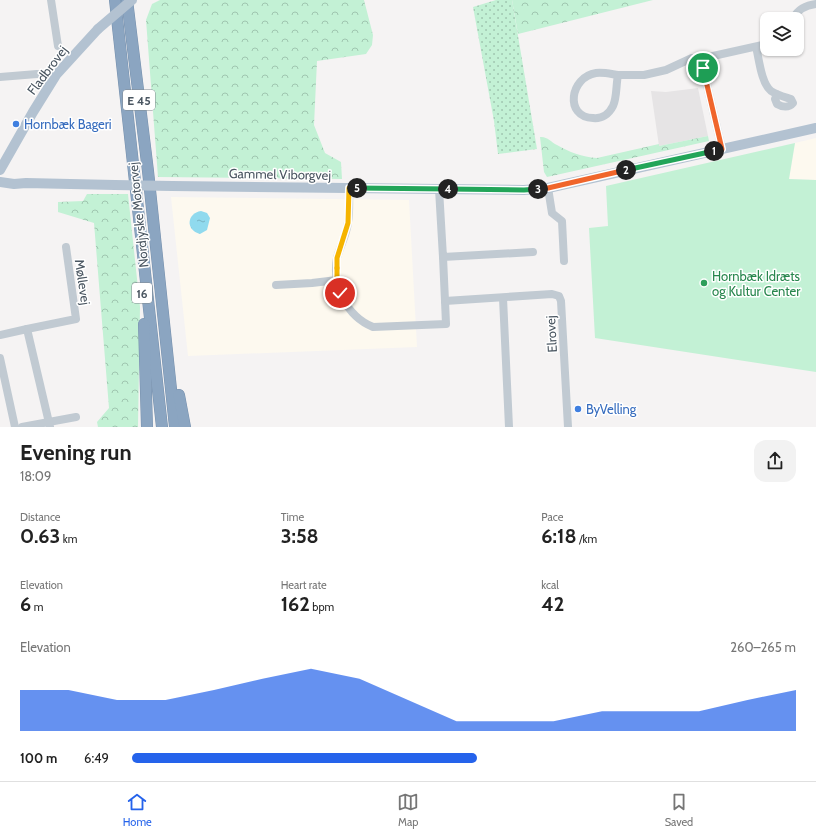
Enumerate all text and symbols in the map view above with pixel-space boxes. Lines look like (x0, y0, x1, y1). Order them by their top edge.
map controls (760, 12, 804, 56)
button: layers (760, 12, 804, 56)
street label: Fladbrovej (23, 42, 71, 98)
pin (686, 51, 720, 85)
icon: arrive (692, 57, 714, 79)
road number: E 45 (123, 90, 155, 110)
place label: Hornbæk Bageri (24, 116, 112, 132)
marker: Hornbæk Bageri (11, 119, 21, 129)
pin: 1 (704, 141, 724, 161)
text: 1 (712, 144, 716, 158)
pin: 2 (616, 160, 636, 180)
street label: Nordjyske Motorvej (125, 161, 152, 268)
text: 2 (623, 163, 629, 177)
street label: Gammel Viborgvej (229, 165, 331, 184)
pin: 5 (347, 178, 367, 198)
pin: 4 (438, 179, 458, 199)
pin: 3 (528, 179, 548, 199)
text: 5 (354, 181, 360, 195)
text: 4 (445, 182, 451, 196)
text: 3 (535, 182, 541, 196)
street label: Møllevej (71, 258, 94, 306)
place label: Hornbæk Idræts og Kultur Center (712, 268, 801, 299)
pin (323, 276, 357, 310)
marker: Hornbæk Idræts og Kultur Center (699, 278, 709, 288)
icon: check (329, 282, 351, 304)
road number: 16 (132, 283, 152, 303)
street label: Elrovej (542, 315, 561, 353)
place label: ByVelling (586, 401, 637, 417)
marker: ByVelling (573, 404, 583, 414)
text: Evening run (20, 439, 132, 466)
button: share (754, 440, 796, 482)
text: 18:09 (20, 468, 51, 484)
text: Distance (20, 510, 61, 524)
text: Time (281, 510, 304, 524)
text: Pace (541, 510, 563, 524)
text: 0.63 (20, 524, 60, 548)
text: 3:58 (281, 524, 319, 548)
text: 6:18 (541, 524, 576, 548)
text: km (60, 532, 77, 546)
text: /km (576, 532, 597, 546)
text: Elevation (20, 578, 63, 592)
text: Heart rate (281, 578, 327, 592)
text: kcal (541, 578, 559, 592)
text: 6 (20, 592, 31, 616)
text: 162 (281, 592, 310, 616)
text: 42 (541, 592, 564, 616)
text: m (31, 600, 43, 614)
text: bpm (310, 600, 334, 614)
text: Elevation (20, 639, 71, 655)
text: 260–265 m (730, 639, 796, 655)
text: 100 m (20, 750, 57, 766)
text: 6:49 (84, 750, 109, 766)
tab: Home (123, 791, 152, 829)
tab: Map (397, 791, 419, 829)
tab: Saved (665, 791, 693, 829)

